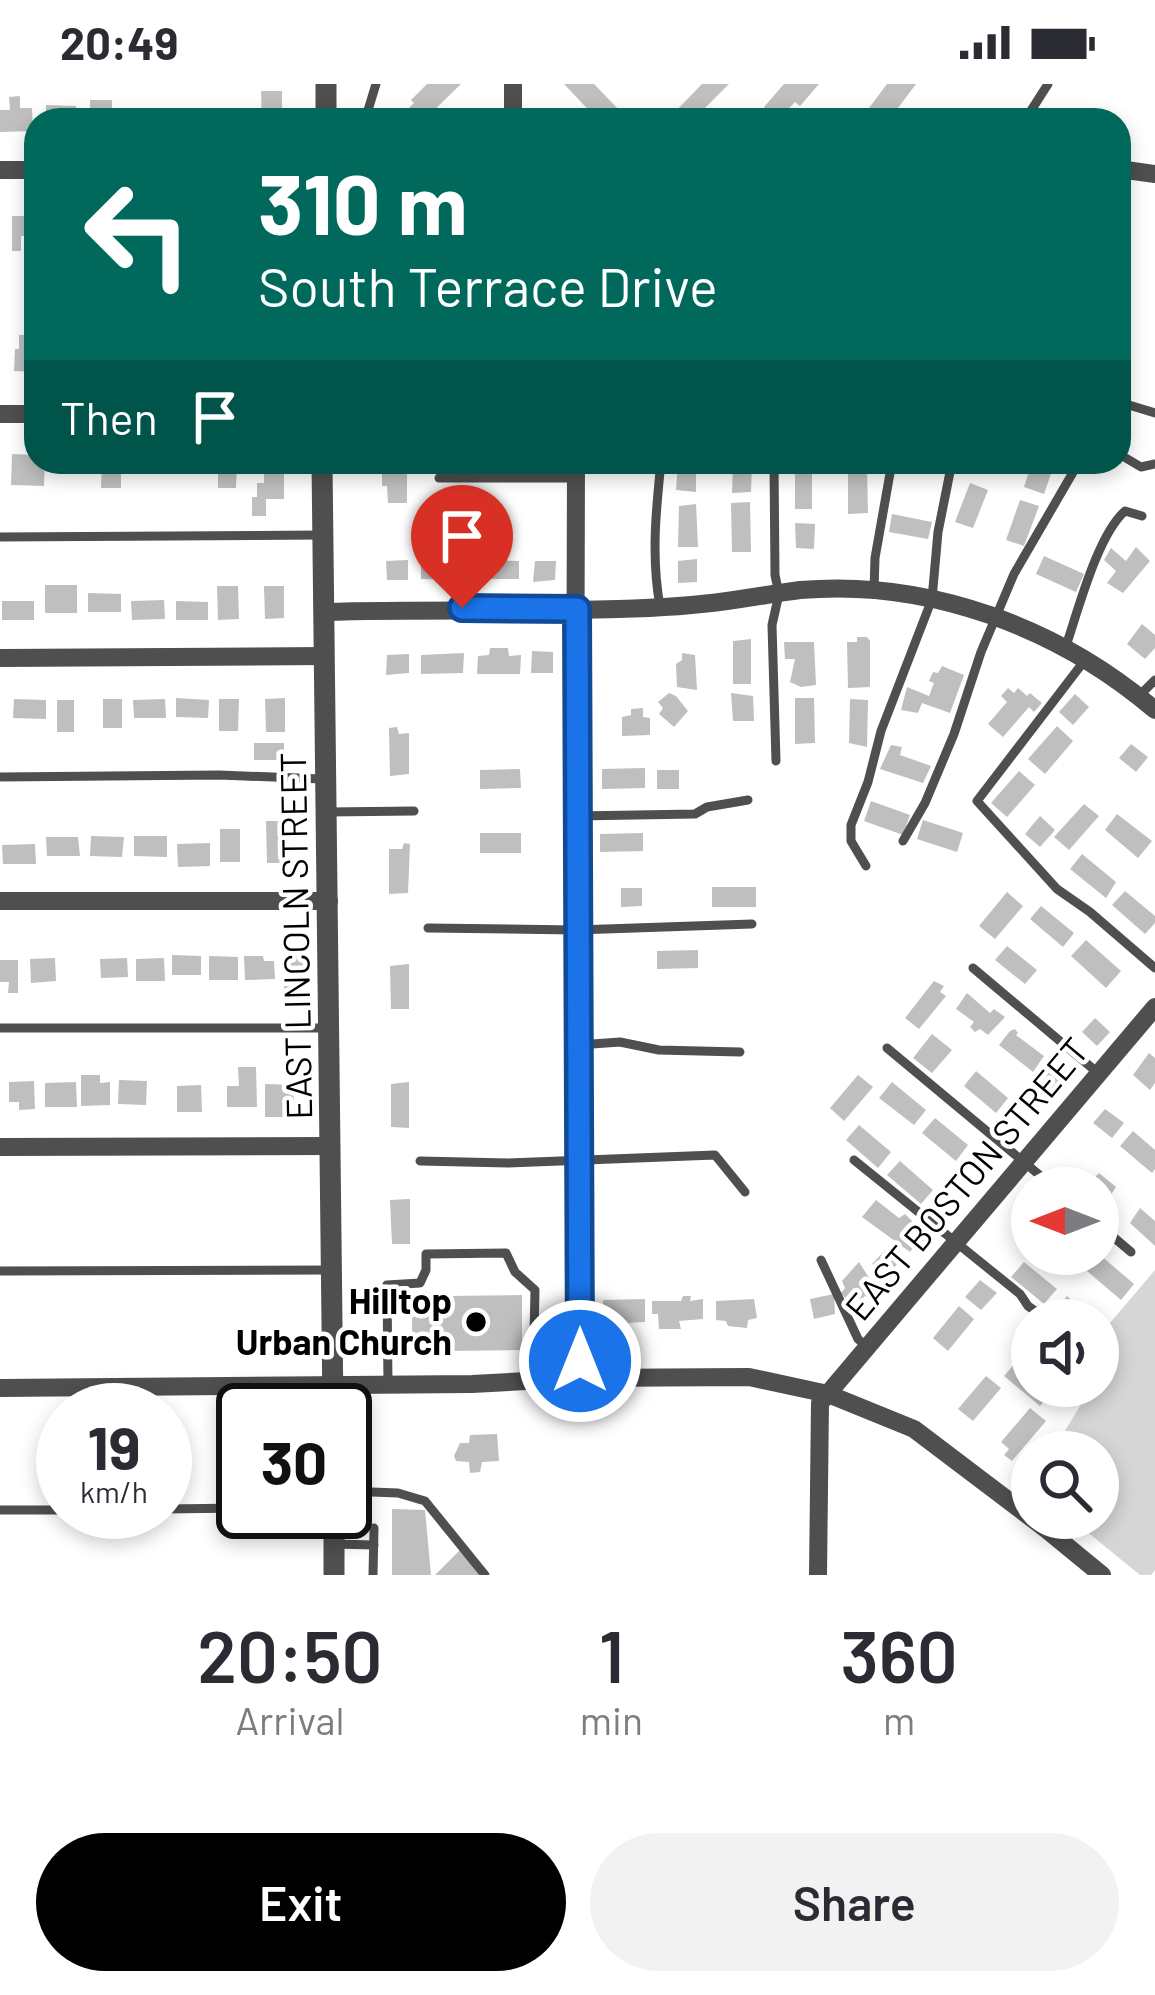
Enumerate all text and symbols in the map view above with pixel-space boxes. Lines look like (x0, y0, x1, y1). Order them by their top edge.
text: 20:49 (60, 15, 178, 69)
text: 310 m (258, 151, 468, 252)
icon: left (60, 156, 216, 312)
text: South Terrace Drive (258, 253, 718, 318)
icon: arrive (182, 384, 248, 450)
text: Then (60, 390, 158, 444)
pin (411, 485, 513, 608)
icon: arrive (429, 503, 495, 569)
street label: EAST LINCOLN STREET (270, 752, 319, 1120)
street label: EAST BOSTON STREET (835, 1028, 1096, 1328)
north arrow (1011, 1167, 1119, 1275)
map controls (1011, 1167, 1119, 1539)
place label: Hilltop Urban Church (236, 1278, 452, 1362)
position arrow (517, 1298, 643, 1424)
button: sound (1011, 1299, 1119, 1407)
marker: Hilltop Urban Church (463, 1309, 489, 1335)
speed limit sign: 30 (216, 1383, 372, 1539)
text: 19 (87, 1410, 141, 1482)
button: search (1011, 1431, 1119, 1539)
text: km/h (80, 1473, 148, 1509)
text: 20:50 (197, 1611, 383, 1697)
text: 1 (599, 1611, 624, 1697)
text: 360 (840, 1611, 958, 1697)
text: Arrival (235, 1696, 344, 1743)
text: min (580, 1696, 643, 1743)
text: m (883, 1696, 915, 1743)
button: Exit (36, 1833, 566, 1971)
button: Share (590, 1833, 1119, 1971)

